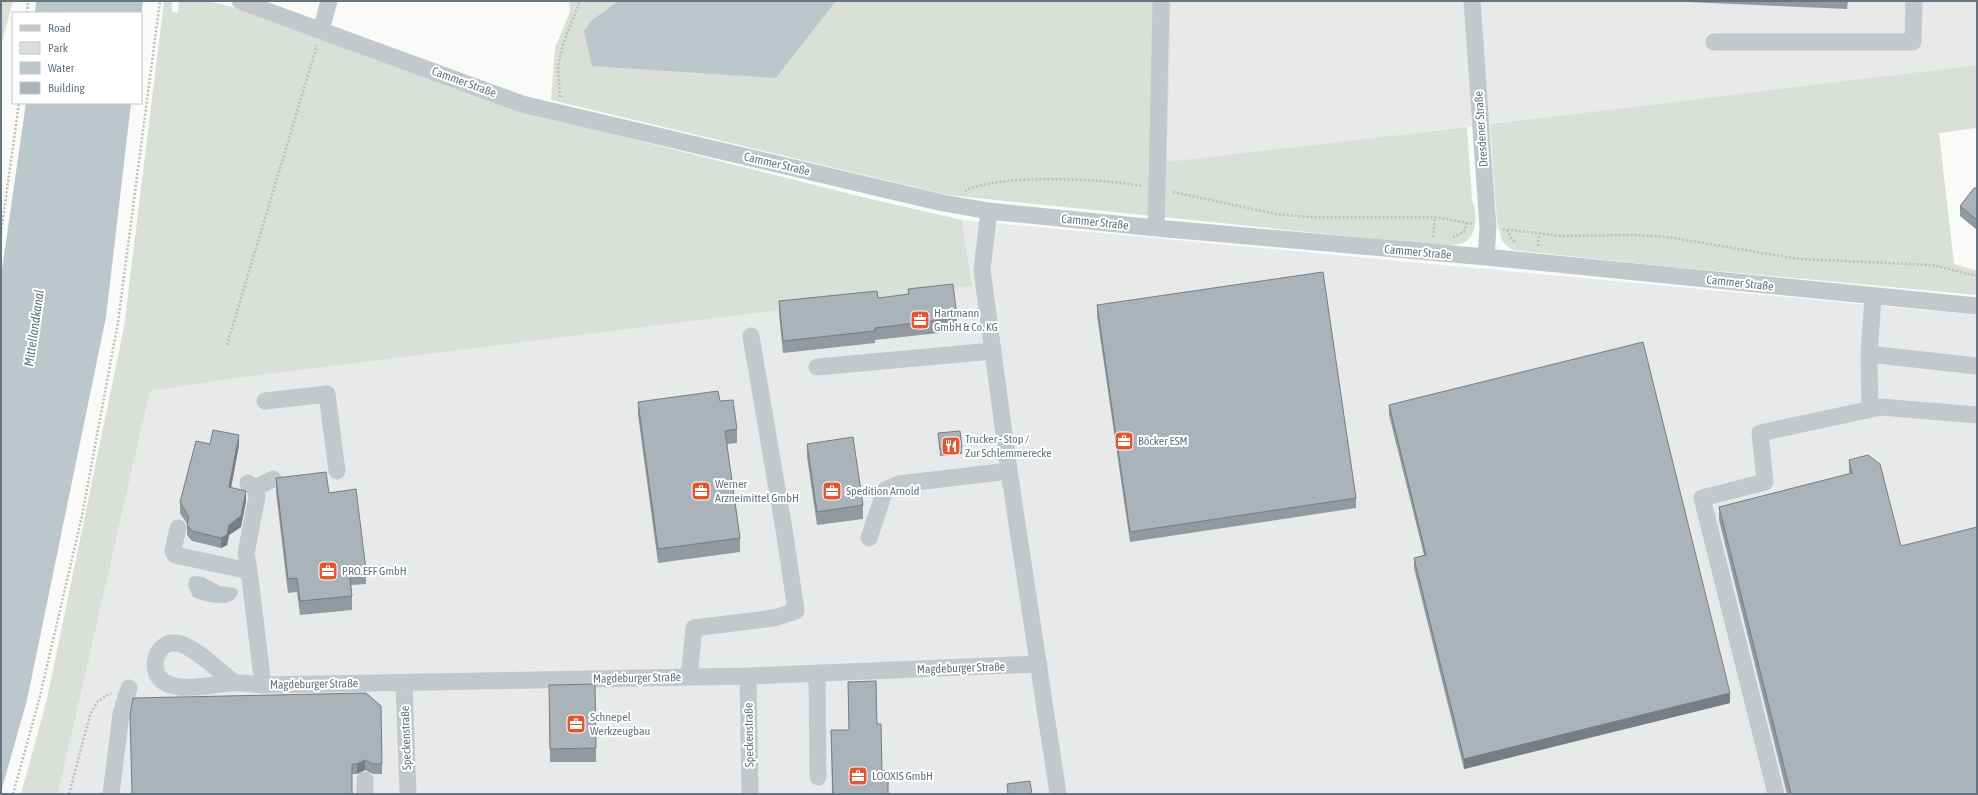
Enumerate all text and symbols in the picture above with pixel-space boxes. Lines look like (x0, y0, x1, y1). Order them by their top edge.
legend (12, 12, 142, 104)
text: Road (48, 21, 71, 35)
text: Park (48, 41, 69, 55)
text: Water (48, 61, 75, 75)
street label: Cammer Straße (430, 64, 498, 100)
text: Building (48, 81, 86, 95)
street label: Dresdener Straße (1471, 91, 1491, 167)
street label: Cammer Straße (743, 150, 811, 178)
street label: Cammer Straße (1061, 212, 1129, 232)
street label: Cammer Straße (1384, 242, 1452, 262)
street label: Cammer Straße (1706, 273, 1774, 293)
water label: Mittellandkanal (21, 289, 47, 367)
place label: Hartmann GmbH & Co. KG (934, 306, 998, 334)
office icon: Hartmann GmbH & Co. KG (909, 309, 931, 331)
office icon: Böcker ESM (1113, 430, 1135, 452)
place label: Trucker - Stop / Zur Schlemmerecke (965, 432, 1052, 460)
place label: Böcker ESM (1138, 434, 1188, 448)
restaurant icon: Trucker - Stop / Zur Schlemmerecke (940, 435, 962, 457)
place label: Werner Arzneimittel GmbH (715, 477, 799, 505)
office icon: Werner Arzneimittel GmbH (690, 480, 712, 502)
office icon: Spedition Arnold (821, 480, 843, 502)
place label: Spedition Arnold (846, 484, 920, 498)
office icon: PRO.EFF GmbH (317, 560, 339, 582)
place label: PRO.EFF GmbH (342, 564, 407, 578)
street label: Magdeburger Straße (917, 659, 1005, 677)
street label: Magdeburger Straße (593, 670, 681, 686)
street label: Magdeburger Straße (270, 676, 358, 692)
street label: Speckenstraße (741, 703, 757, 767)
street label: Speckenstraße (398, 706, 414, 770)
place label: Schnepel Werkzeugbau (590, 710, 650, 738)
office icon: Schnepel Werkzeugbau (565, 713, 587, 735)
office icon: LOOXIS GmbH (847, 765, 869, 787)
place label: LOOXIS GmbH (872, 769, 933, 783)

